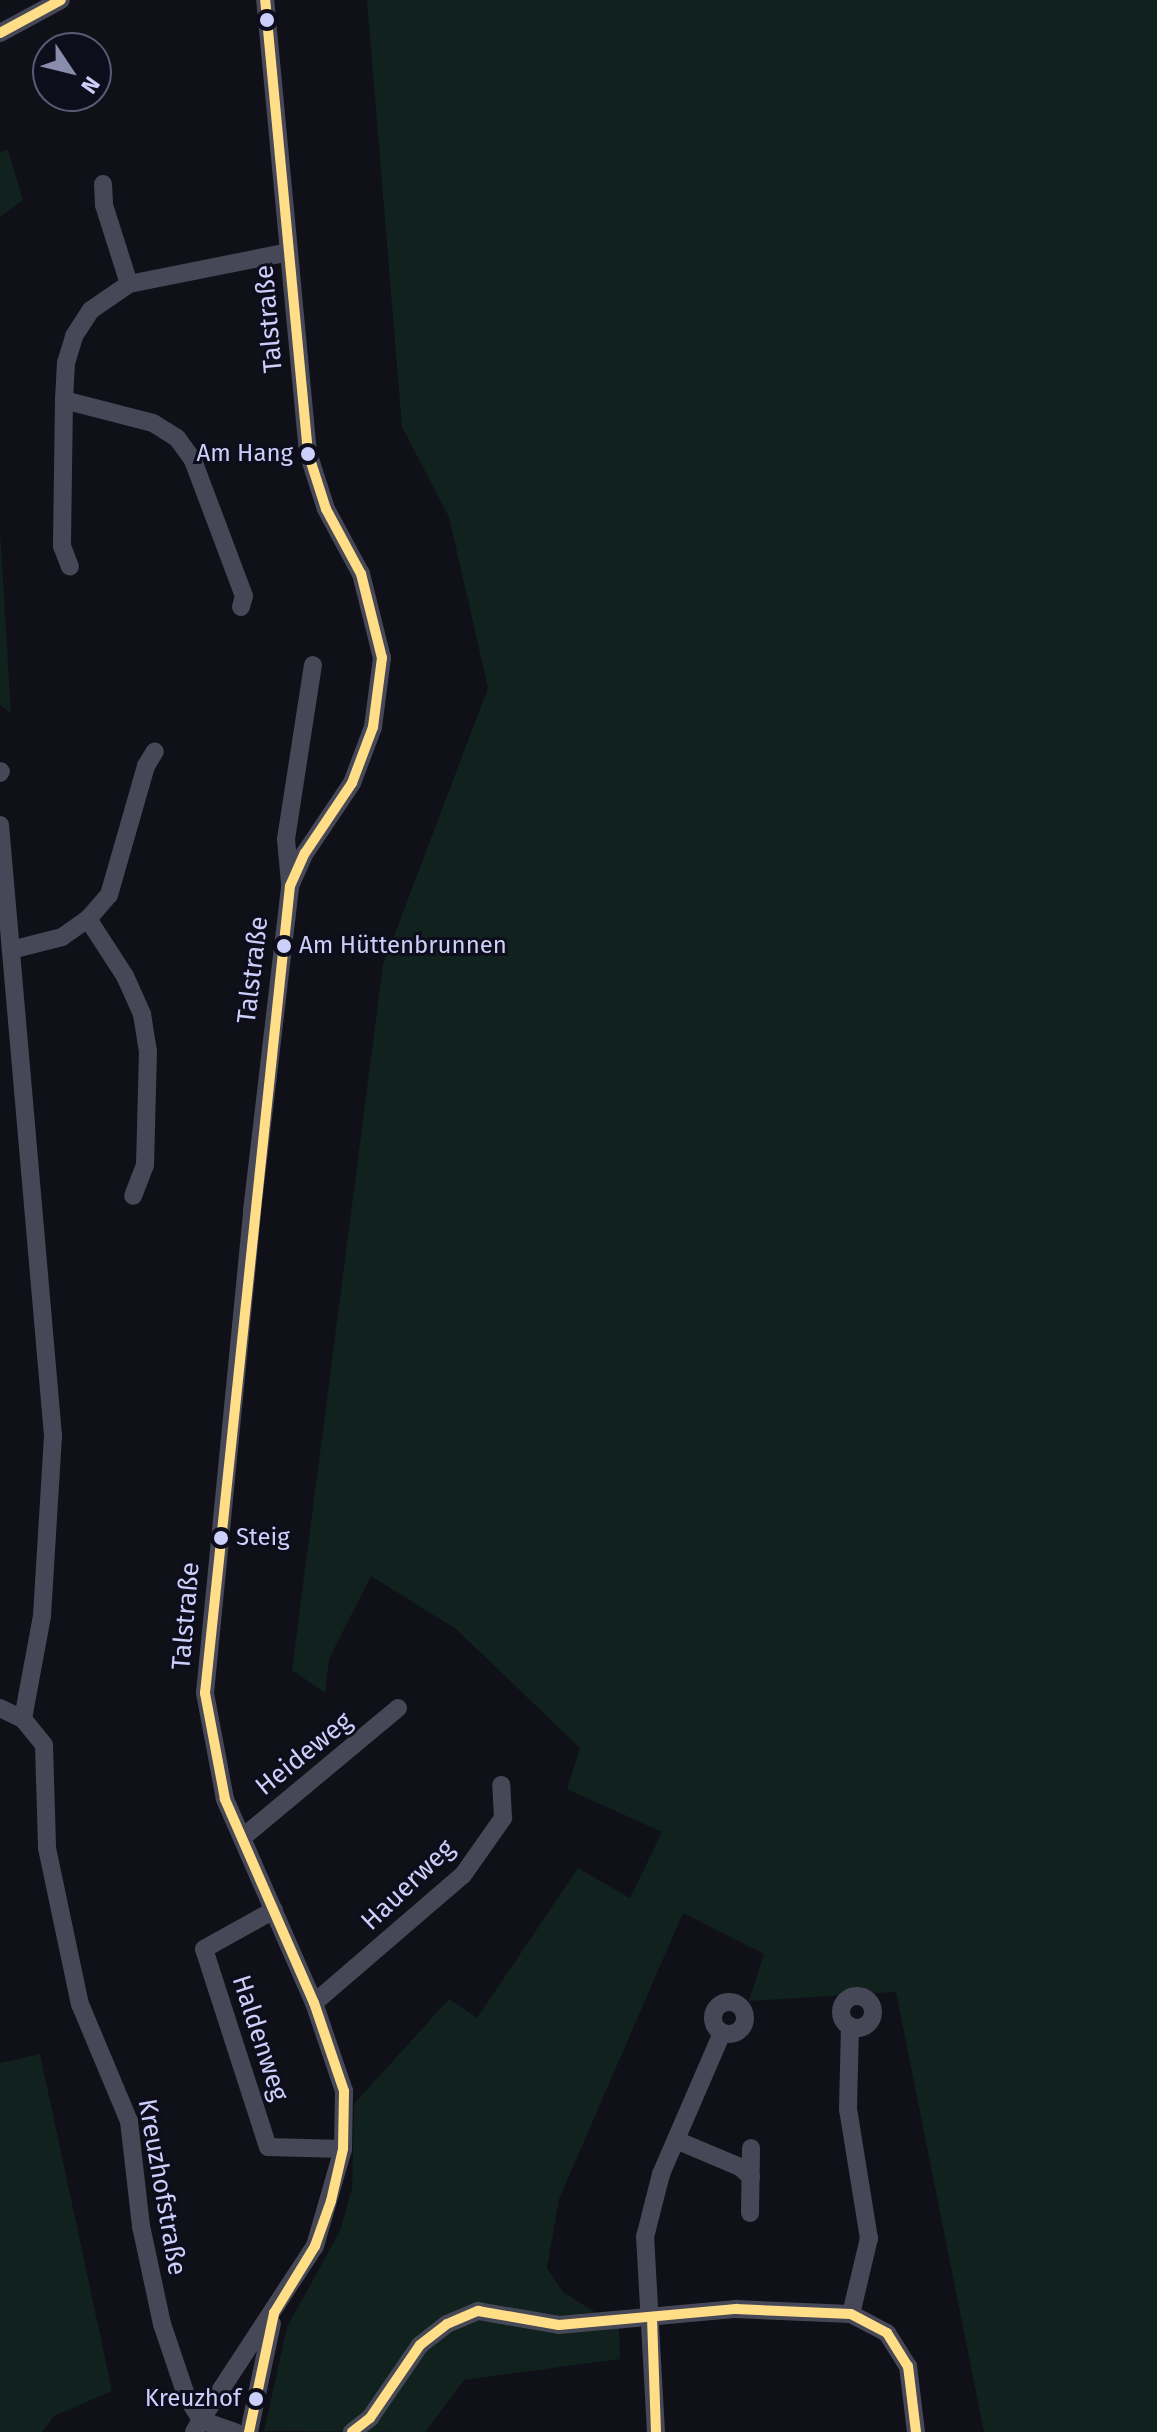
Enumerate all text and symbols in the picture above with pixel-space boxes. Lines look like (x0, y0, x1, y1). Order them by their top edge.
unlabelled marker (259, 12, 275, 28)
north arrow (32, 32, 112, 112)
text: N (75, 71, 106, 99)
street label: Talstraße (249, 264, 289, 374)
place label: Am Hang (196, 440, 293, 468)
marker: Am Hang (300, 446, 316, 462)
street label: Talstraße (231, 914, 275, 1026)
place label: Am Hüttenbrunnen (299, 932, 507, 960)
marker: Am Hüttenbrunnen (276, 938, 292, 954)
place label: Steig (236, 1524, 290, 1552)
marker: Steig (213, 1530, 229, 1546)
street label: Talstraße (166, 1561, 206, 1671)
street label: Heideweg (249, 1706, 359, 1802)
street label: Hauerweg (355, 1833, 461, 1937)
street label: Haldenweg (225, 1971, 295, 2105)
street label: Kreuzhofstraße (131, 2096, 193, 2278)
place label: Kreuzhof (145, 2385, 241, 2413)
marker: Kreuzhof (248, 2391, 264, 2407)

